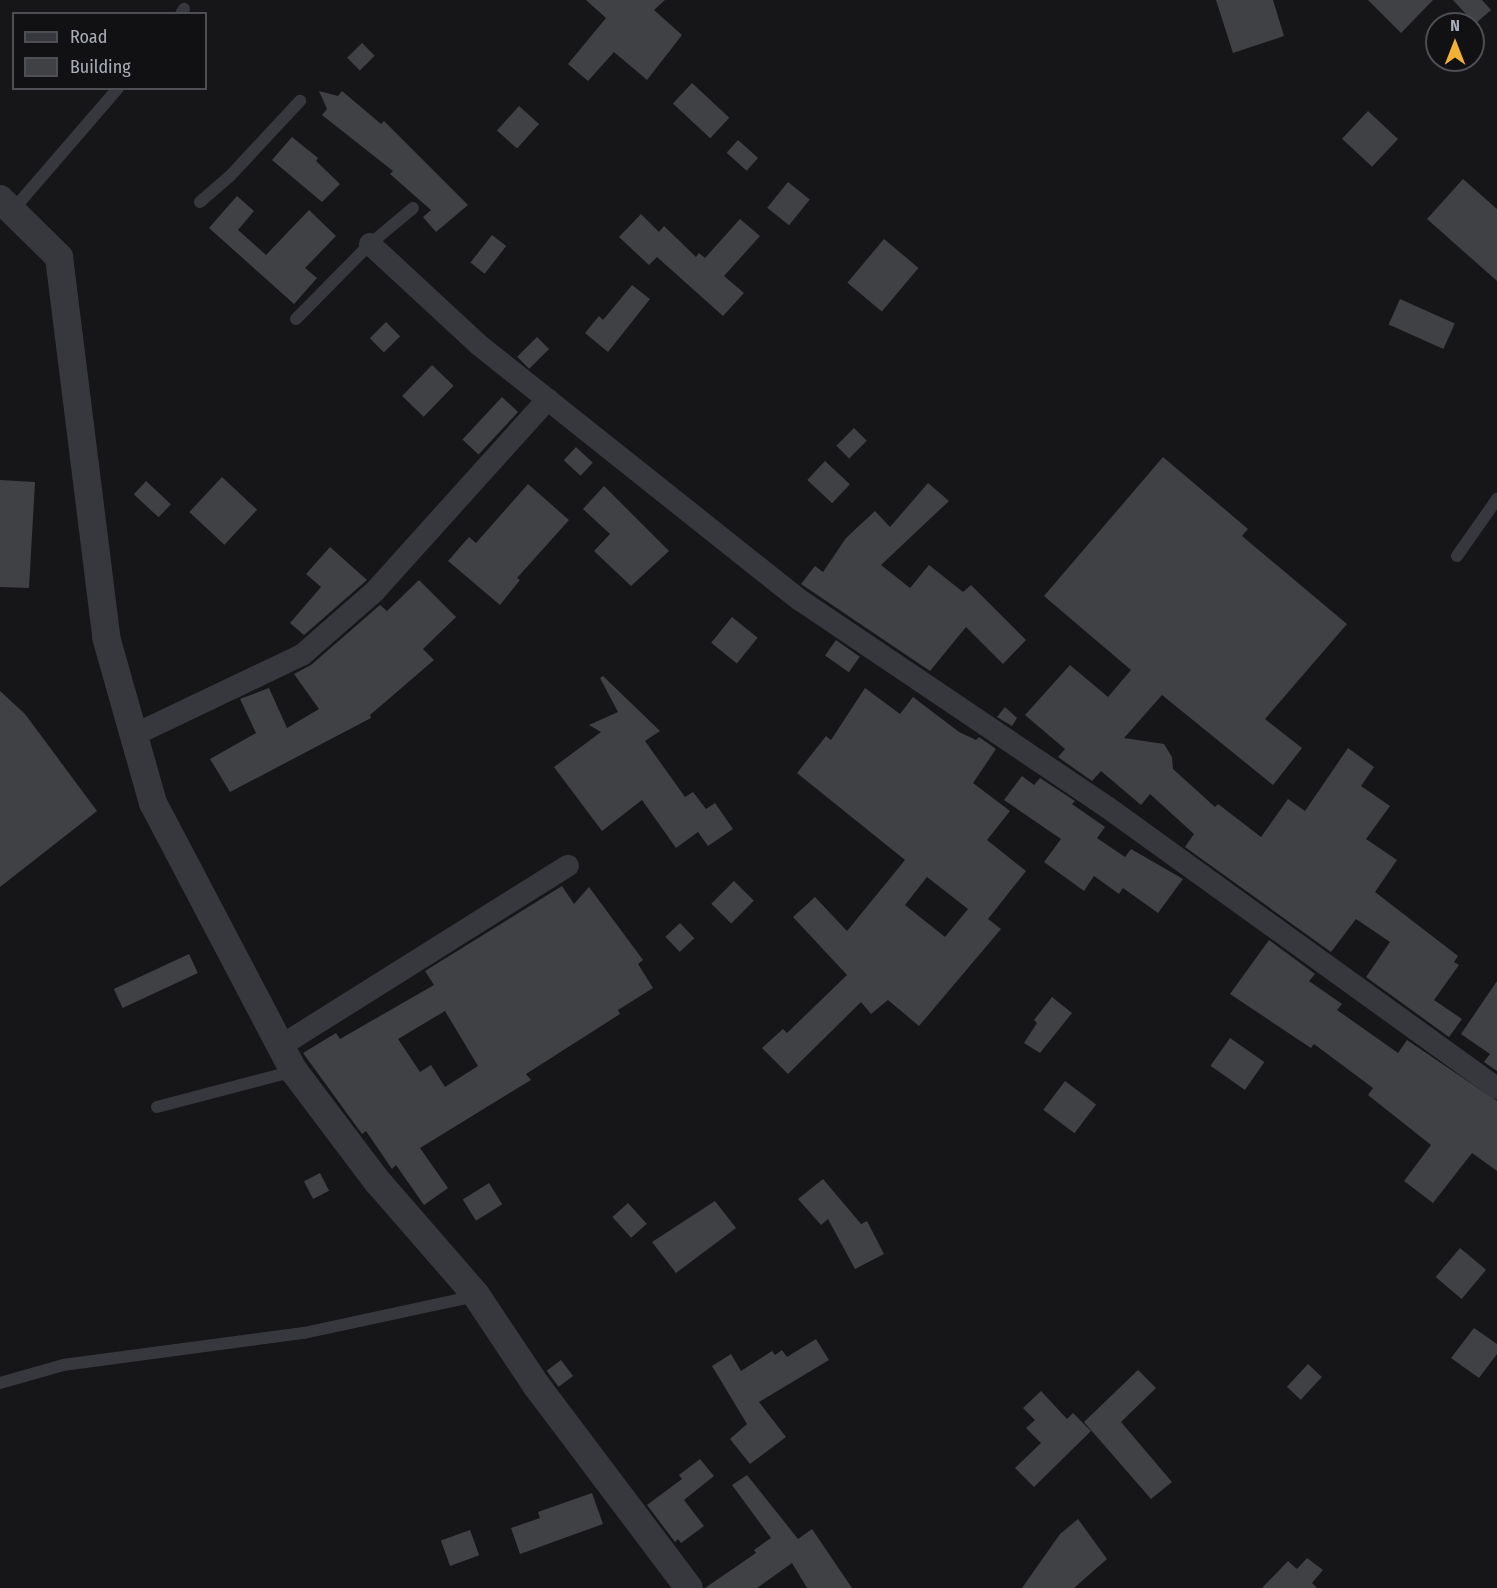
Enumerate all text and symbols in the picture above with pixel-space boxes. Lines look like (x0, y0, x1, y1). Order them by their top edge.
legend (12, 12, 207, 90)
north arrow (1425, 12, 1485, 72)
text: N (1450, 16, 1460, 35)
text: Road (70, 26, 107, 48)
text: Building (70, 56, 131, 78)

